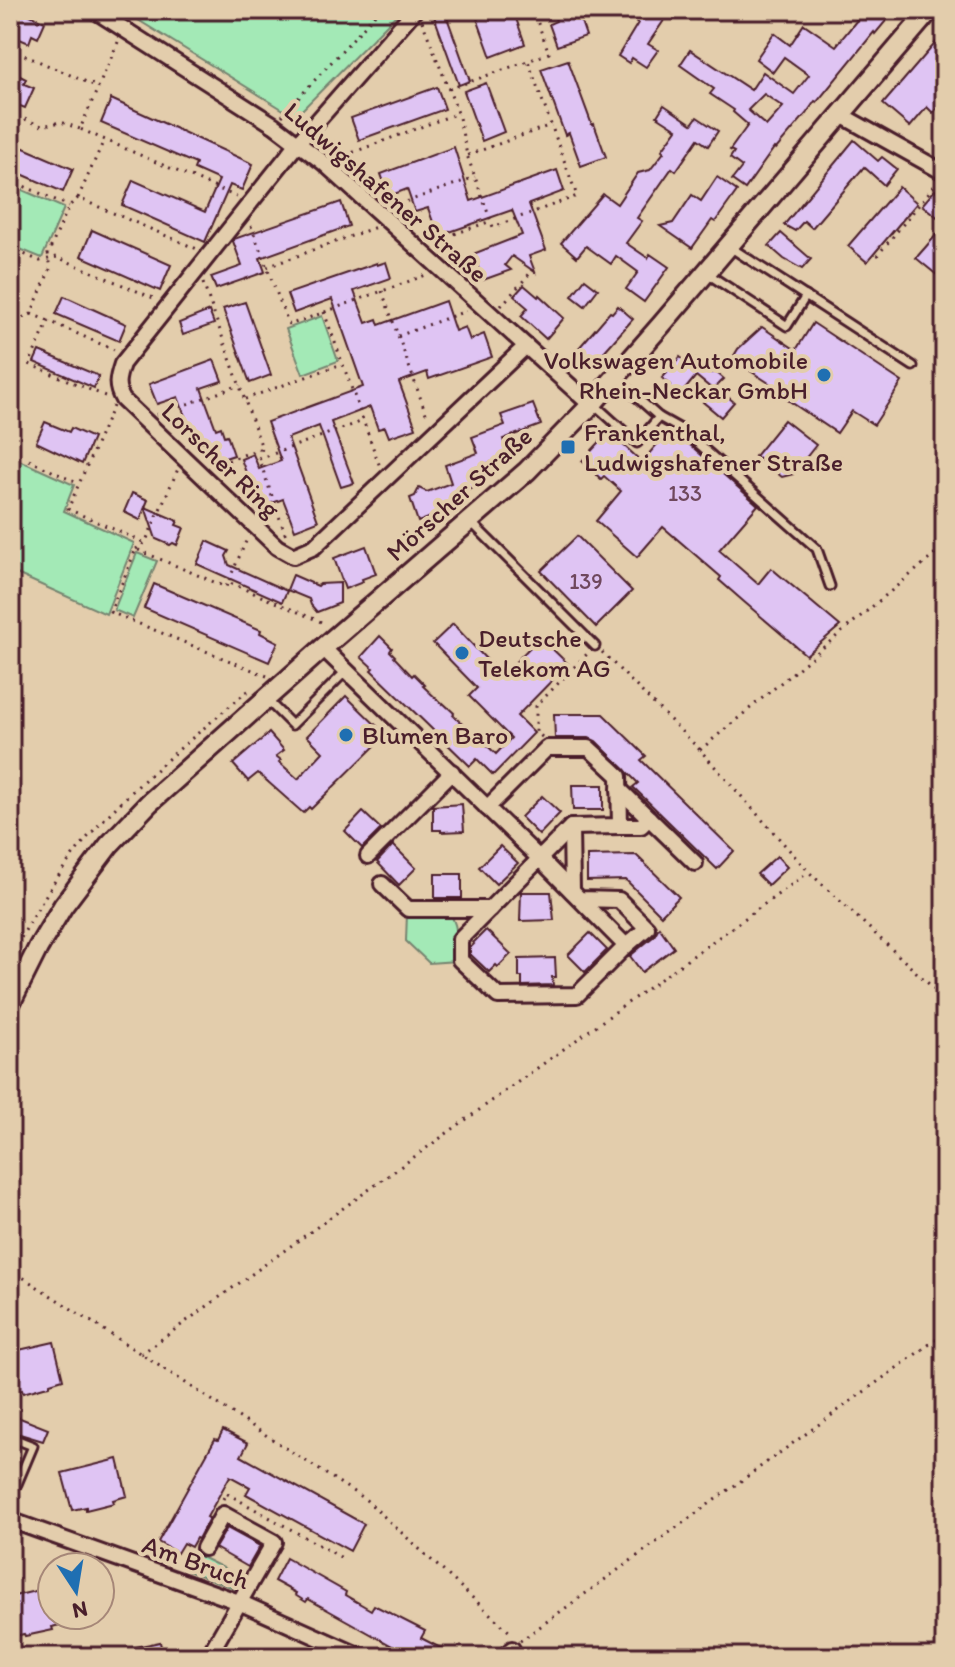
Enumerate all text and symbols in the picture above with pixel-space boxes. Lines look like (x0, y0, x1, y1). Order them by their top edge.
street label: Ludwigshafener Straße (278, 95, 494, 289)
place label: Volkswagen Automobile Rhein-Neckar GmbH (543, 344, 808, 406)
marker: Volkswagen Automobile Rhein-Neckar GmbH (815, 366, 833, 384)
street label: Lorscher Ring (155, 395, 288, 525)
place label: Frankenthal, Ludwigshafener Straße (584, 416, 843, 478)
street label: Mörscher Straße (379, 420, 539, 568)
marker: Frankenthal, Ludwigshafener Straße (559, 438, 577, 456)
house number: 133 (668, 480, 702, 507)
house number: 139 (569, 568, 603, 595)
place label: Deutsche Telekom AG (478, 622, 611, 684)
marker: Deutsche Telekom AG (453, 644, 471, 662)
place label: Blumen Baro (362, 719, 508, 751)
marker: Blumen Baro (337, 726, 355, 744)
street label: Am Bruch (138, 1528, 254, 1596)
north arrow (36, 1551, 116, 1631)
text: N (70, 1595, 90, 1625)

